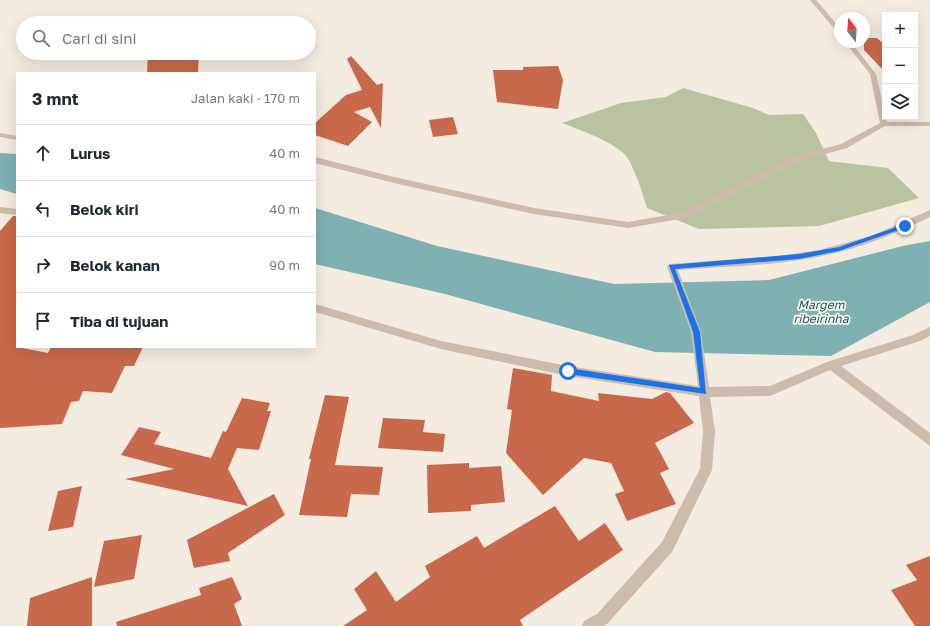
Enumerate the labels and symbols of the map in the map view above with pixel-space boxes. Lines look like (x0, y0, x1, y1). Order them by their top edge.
north arrow (834, 12, 870, 48)
route end (896, 217, 914, 235)
water label: Margem ribeirinha (794, 297, 850, 326)
route start (559, 362, 577, 380)

